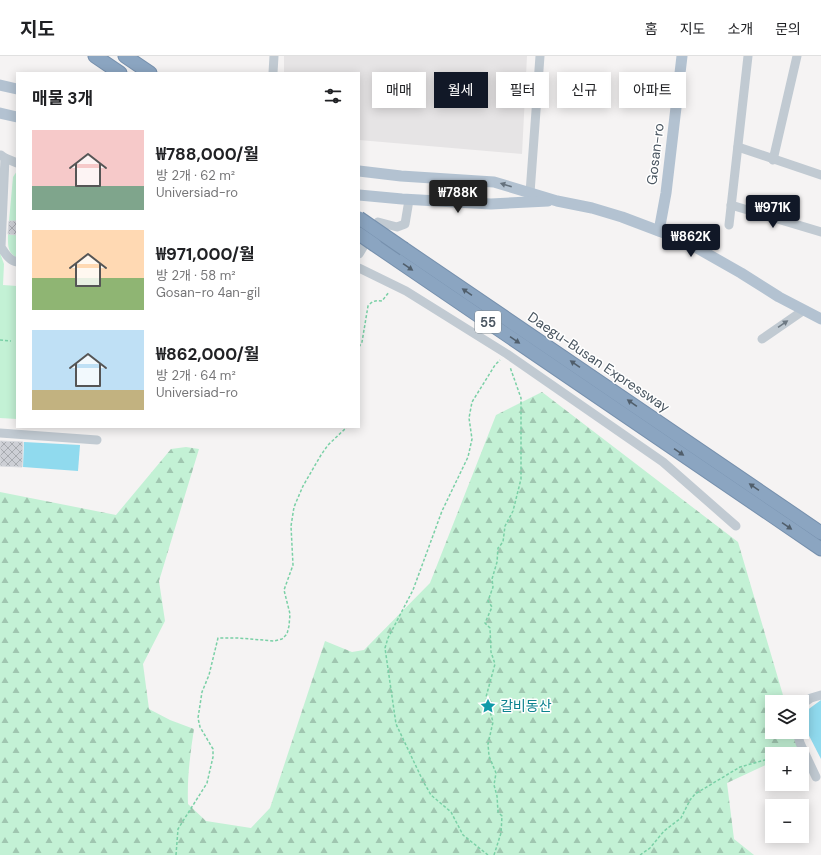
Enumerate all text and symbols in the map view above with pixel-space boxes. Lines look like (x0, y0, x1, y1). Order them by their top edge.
text: 지도 (20, 17, 55, 42)
text: 홈 (645, 20, 658, 38)
text: 지도 (680, 20, 705, 38)
text: 소개 (727, 20, 753, 38)
text: 문의 (775, 20, 801, 38)
chip: 매매 (372, 72, 426, 108)
chip: 월세 (434, 72, 488, 108)
chip: 필터 (496, 72, 549, 108)
chip: 신규 (557, 72, 611, 108)
chip: 아파트 (619, 72, 686, 108)
icon: filters (322, 85, 344, 107)
text: 매물 3개 (32, 87, 93, 109)
street label: Gosan-ro (642, 122, 668, 186)
text: ₩788,000/월 (156, 143, 259, 165)
icon: home (64, 146, 112, 194)
text: 방 2개 · 62 m² (156, 167, 235, 184)
pin: ₩788K (430, 180, 486, 214)
one-way arrow (500, 182, 512, 188)
text: Universiad-ro (156, 184, 238, 201)
text: ₩788K (438, 184, 478, 201)
pin: ₩971K (745, 195, 801, 229)
text: ₩971K (755, 199, 791, 216)
pin: ₩862K (663, 224, 719, 258)
text: ₩862K (671, 228, 711, 245)
text: ₩971,000/월 (156, 243, 255, 265)
icon: home (64, 246, 112, 294)
one-way arrow (402, 263, 413, 271)
text: 방 2개 · 58 m² (156, 267, 236, 284)
text: Gosan-ro 4an-gil (156, 284, 260, 301)
one-way arrow (462, 288, 473, 296)
street label: Daegu-Busan Expressway (525, 308, 674, 416)
road number: 55 (475, 311, 501, 333)
one-way arrow (777, 321, 789, 328)
one-way arrow (510, 336, 520, 344)
text: ₩862,000/월 (156, 343, 260, 365)
icon: home (64, 346, 112, 394)
one-way arrow (570, 360, 580, 368)
text: 방 2개 · 64 m² (156, 367, 236, 384)
text: Universiad-ro (156, 384, 238, 401)
one-way arrow (626, 399, 637, 407)
one-way arrow (674, 448, 685, 456)
one-way arrow (749, 483, 759, 491)
one-way arrow (782, 522, 792, 530)
map controls (765, 695, 809, 843)
button: layers (765, 695, 809, 739)
place icon: 갈비동산 (479, 697, 497, 715)
place label: 갈비동산 (500, 697, 552, 715)
button: + (765, 747, 809, 791)
button: − (765, 799, 809, 843)

